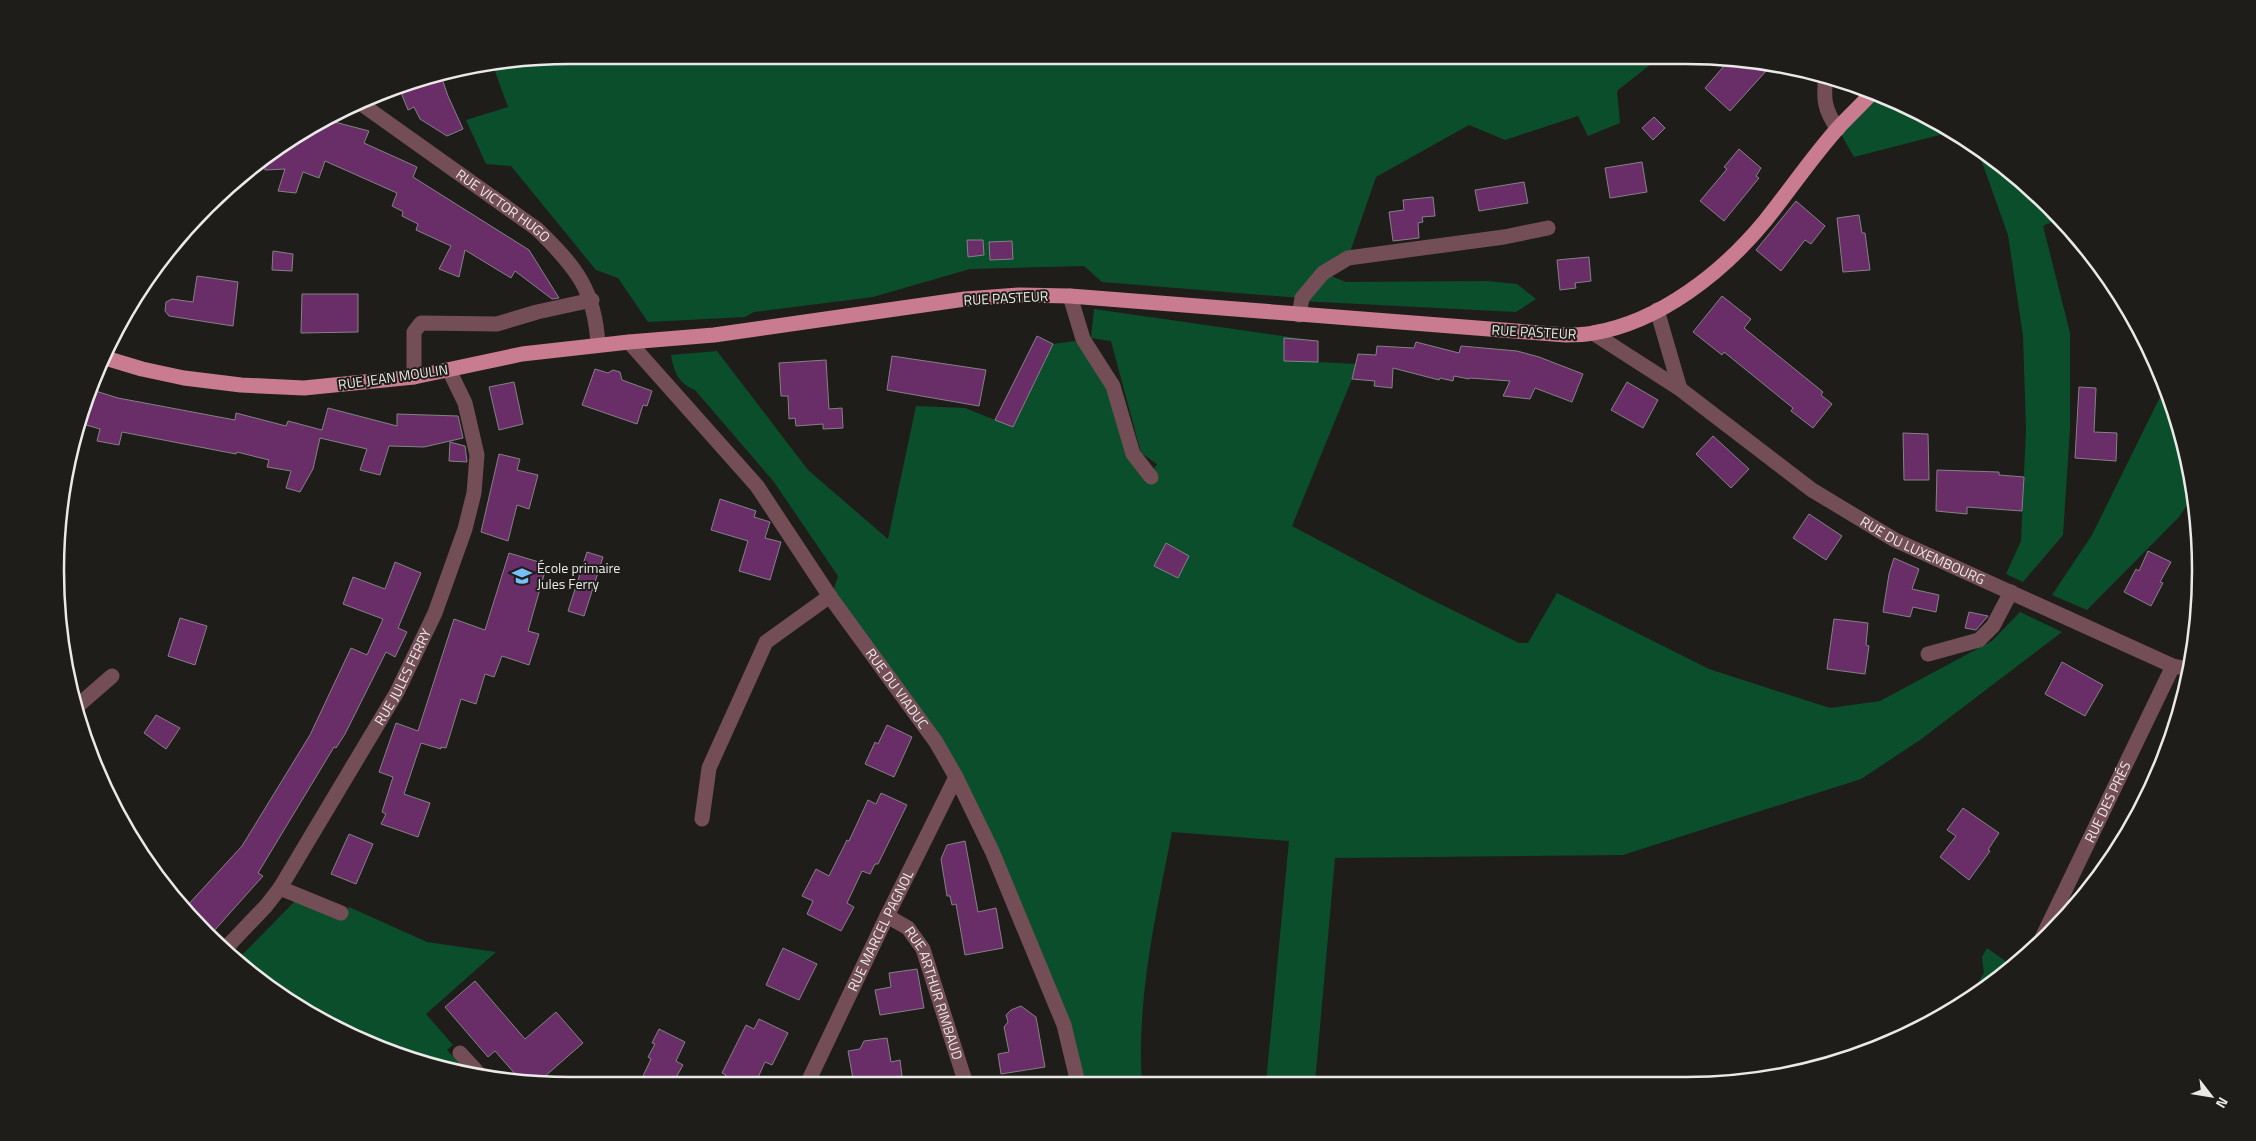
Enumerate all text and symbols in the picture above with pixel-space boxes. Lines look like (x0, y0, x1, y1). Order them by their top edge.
street label: RUE VICTOR HUGO (452, 164, 555, 247)
street label: RUE PASTEUR (963, 285, 1049, 310)
street label: RUE PASTEUR (1491, 319, 1577, 344)
street label: RUE JEAN MOULIN (337, 358, 449, 395)
street label: RUE DU LUXEMBOURG (1857, 510, 1989, 589)
place label: École primaire Jules Ferry (537, 557, 620, 594)
school or university icon: École primaire Jules Ferry (511, 565, 533, 587)
street label: RUE JULES FERRY (369, 624, 436, 729)
street label: RUE DU VIADUC (861, 644, 934, 733)
street label: RUE DES PRÉS (2078, 757, 2136, 846)
street label: RUE MARCEL PAGNOL (842, 866, 918, 995)
street label: RUE ARTHUR RIMBAUD (900, 922, 969, 1062)
north arrow (2186, 1071, 2236, 1121)
text: N (2211, 1093, 2234, 1113)

